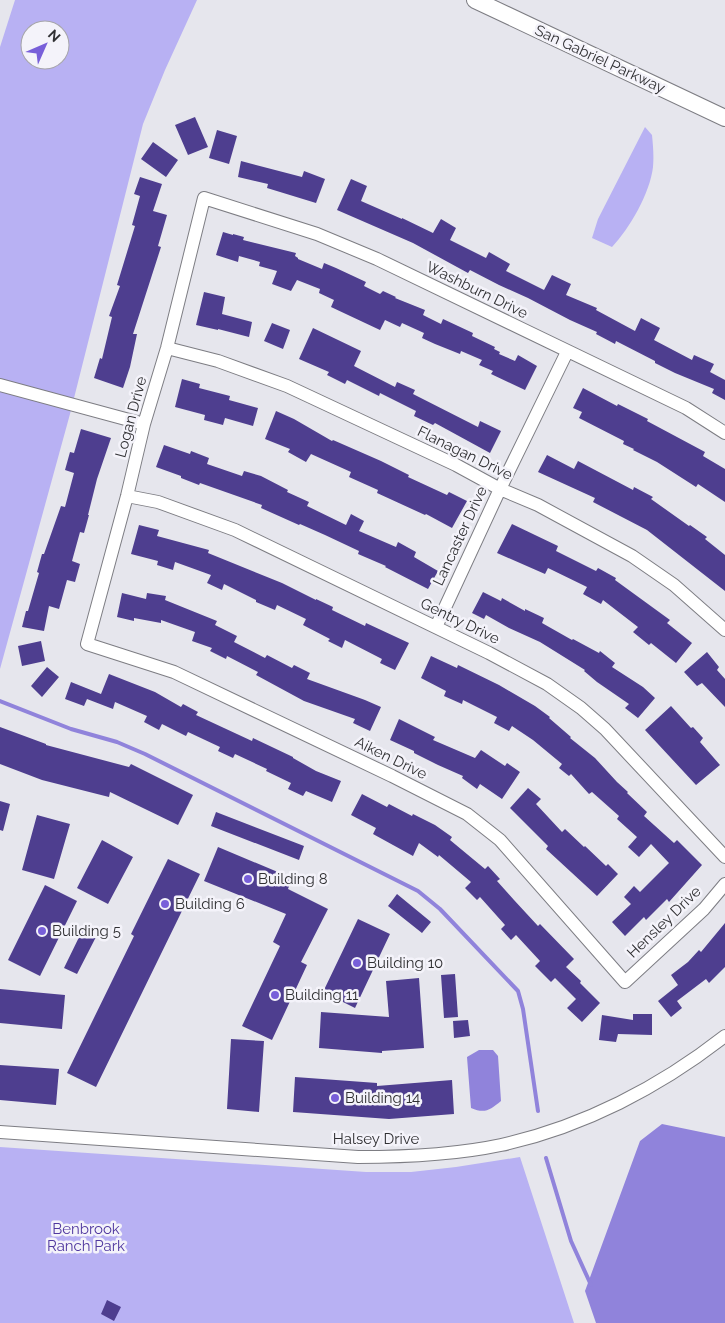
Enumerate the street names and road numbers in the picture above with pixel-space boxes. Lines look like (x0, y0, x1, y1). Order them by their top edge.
street label: San Gabriel Parkway (532, 21, 668, 97)
street label: Washburn Drive (423, 258, 531, 322)
street label: Logan Drive (112, 374, 151, 460)
street label: Flanagan Drive (414, 422, 516, 484)
street label: Lancaster Drive (429, 483, 491, 589)
street label: Gentry Drive (417, 594, 503, 648)
street label: Aiken Drive (352, 733, 430, 783)
street label: Hensley Drive (623, 882, 705, 962)
street label: Halsey Drive (333, 1130, 419, 1148)

